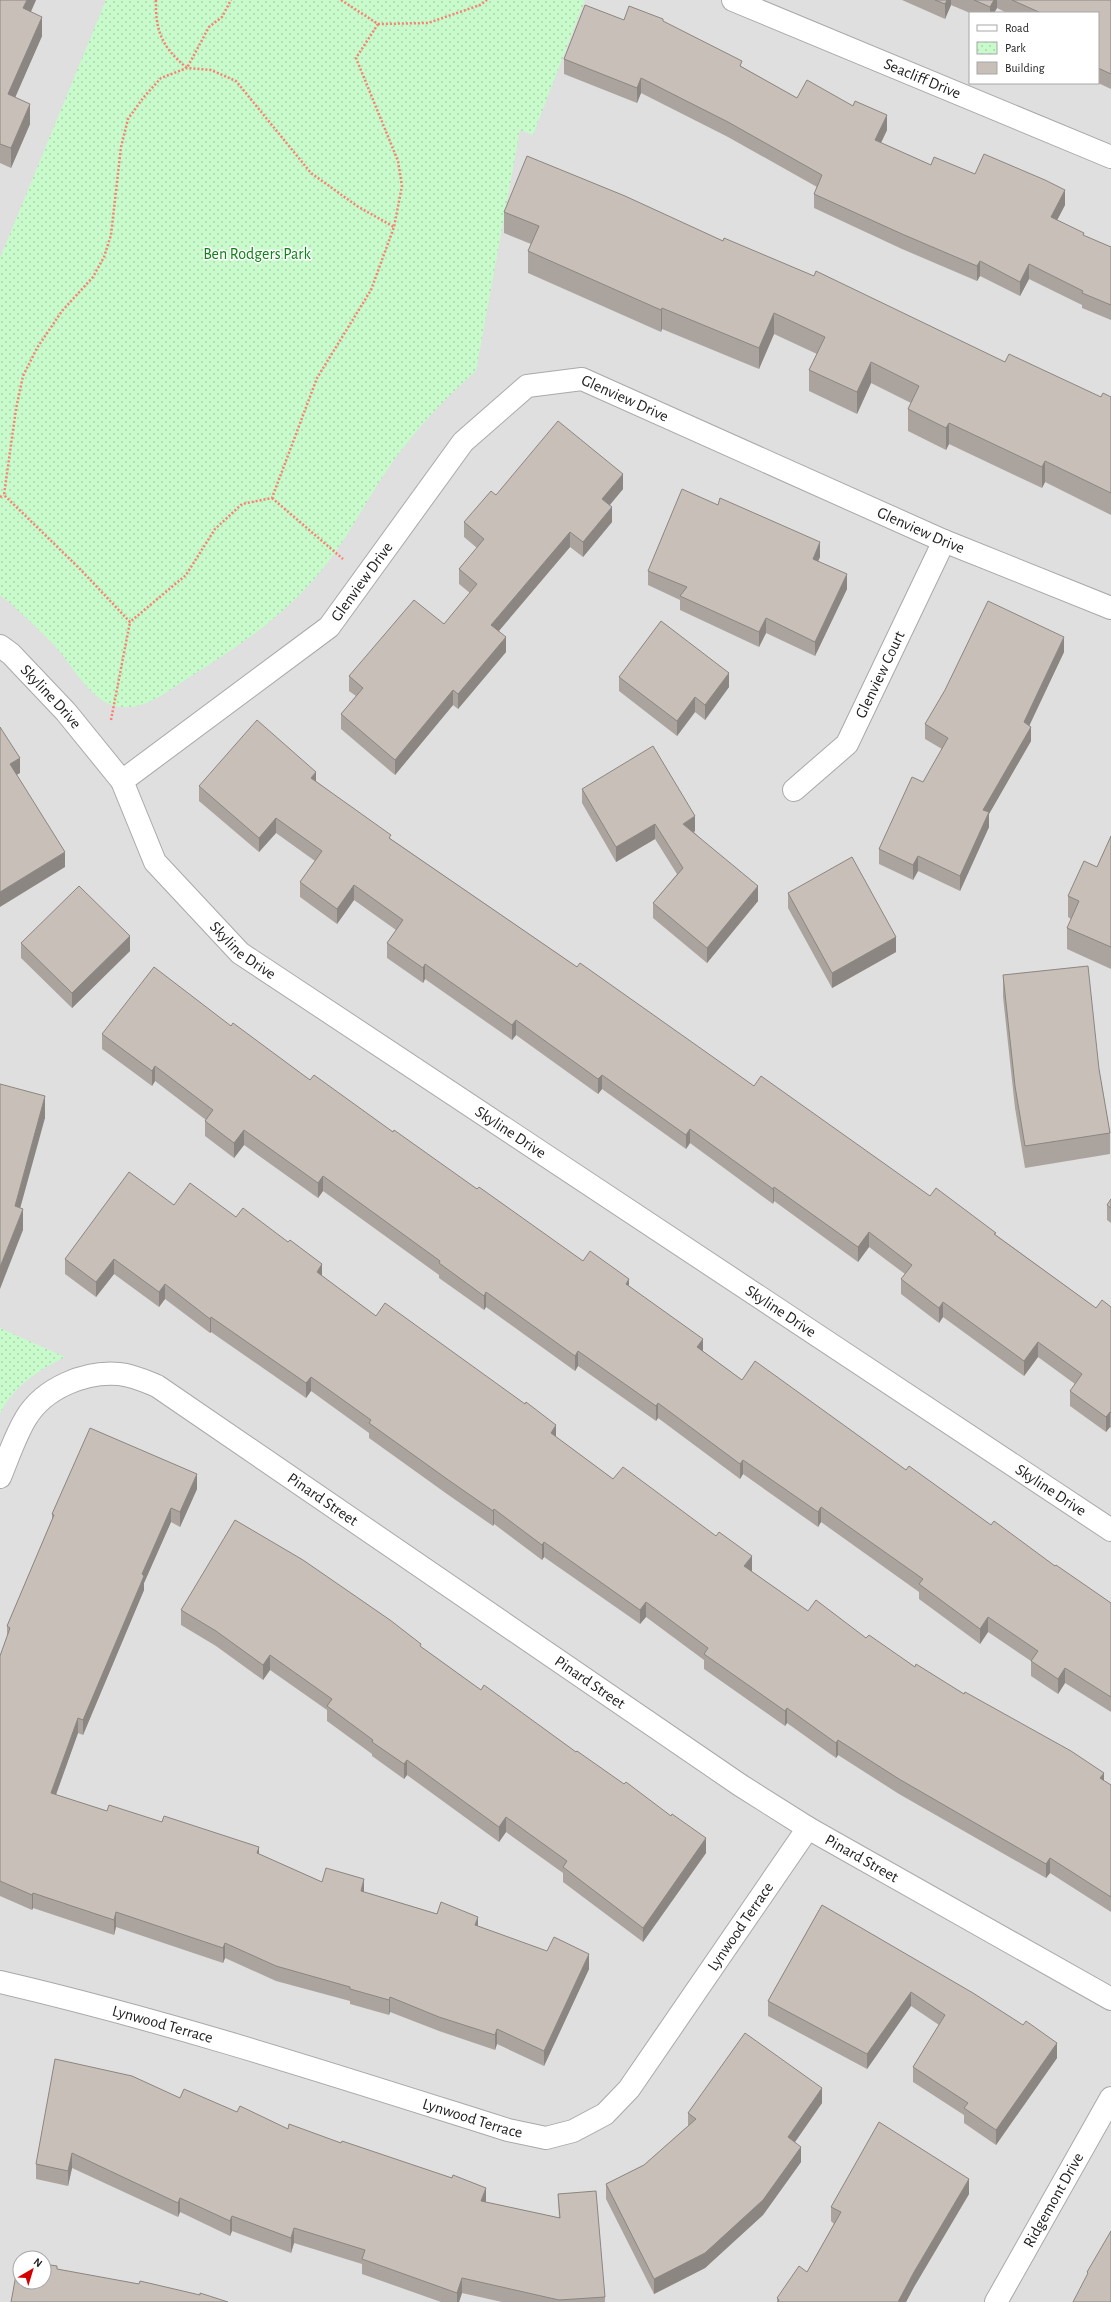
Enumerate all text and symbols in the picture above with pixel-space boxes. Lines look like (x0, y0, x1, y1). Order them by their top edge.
legend (969, 12, 1099, 84)
text: Road (1005, 22, 1029, 34)
text: Park (1005, 42, 1026, 54)
street label: Seacliff Drive (882, 56, 963, 102)
text: Building (1005, 62, 1045, 74)
park label: Ben Rodgers Park (203, 246, 312, 262)
street label: Glenview Drive (579, 372, 671, 425)
street label: Glenview Drive (875, 504, 967, 556)
street label: Glenview Drive (328, 539, 396, 624)
street label: Glenview Court (853, 629, 908, 721)
street label: Skyline Drive (18, 661, 84, 732)
street label: Skyline Drive (207, 918, 279, 982)
street label: Skyline Drive (472, 1103, 549, 1161)
street label: Skyline Drive (743, 1282, 819, 1340)
street label: Skyline Drive (1013, 1461, 1089, 1519)
street label: Pinard Street (284, 1470, 361, 1529)
street label: Pinard Street (552, 1653, 628, 1712)
street label: Pinard Street (822, 1831, 901, 1885)
street label: Lynwood Terrace (705, 1879, 776, 1974)
street label: Lynwood Terrace (111, 2003, 215, 2046)
street label: Lynwood Terrace (421, 2096, 524, 2141)
street label: Ridgemont Drive (1020, 2150, 1086, 2250)
north arrow (12, 2250, 52, 2290)
text: N (31, 2256, 44, 2269)

